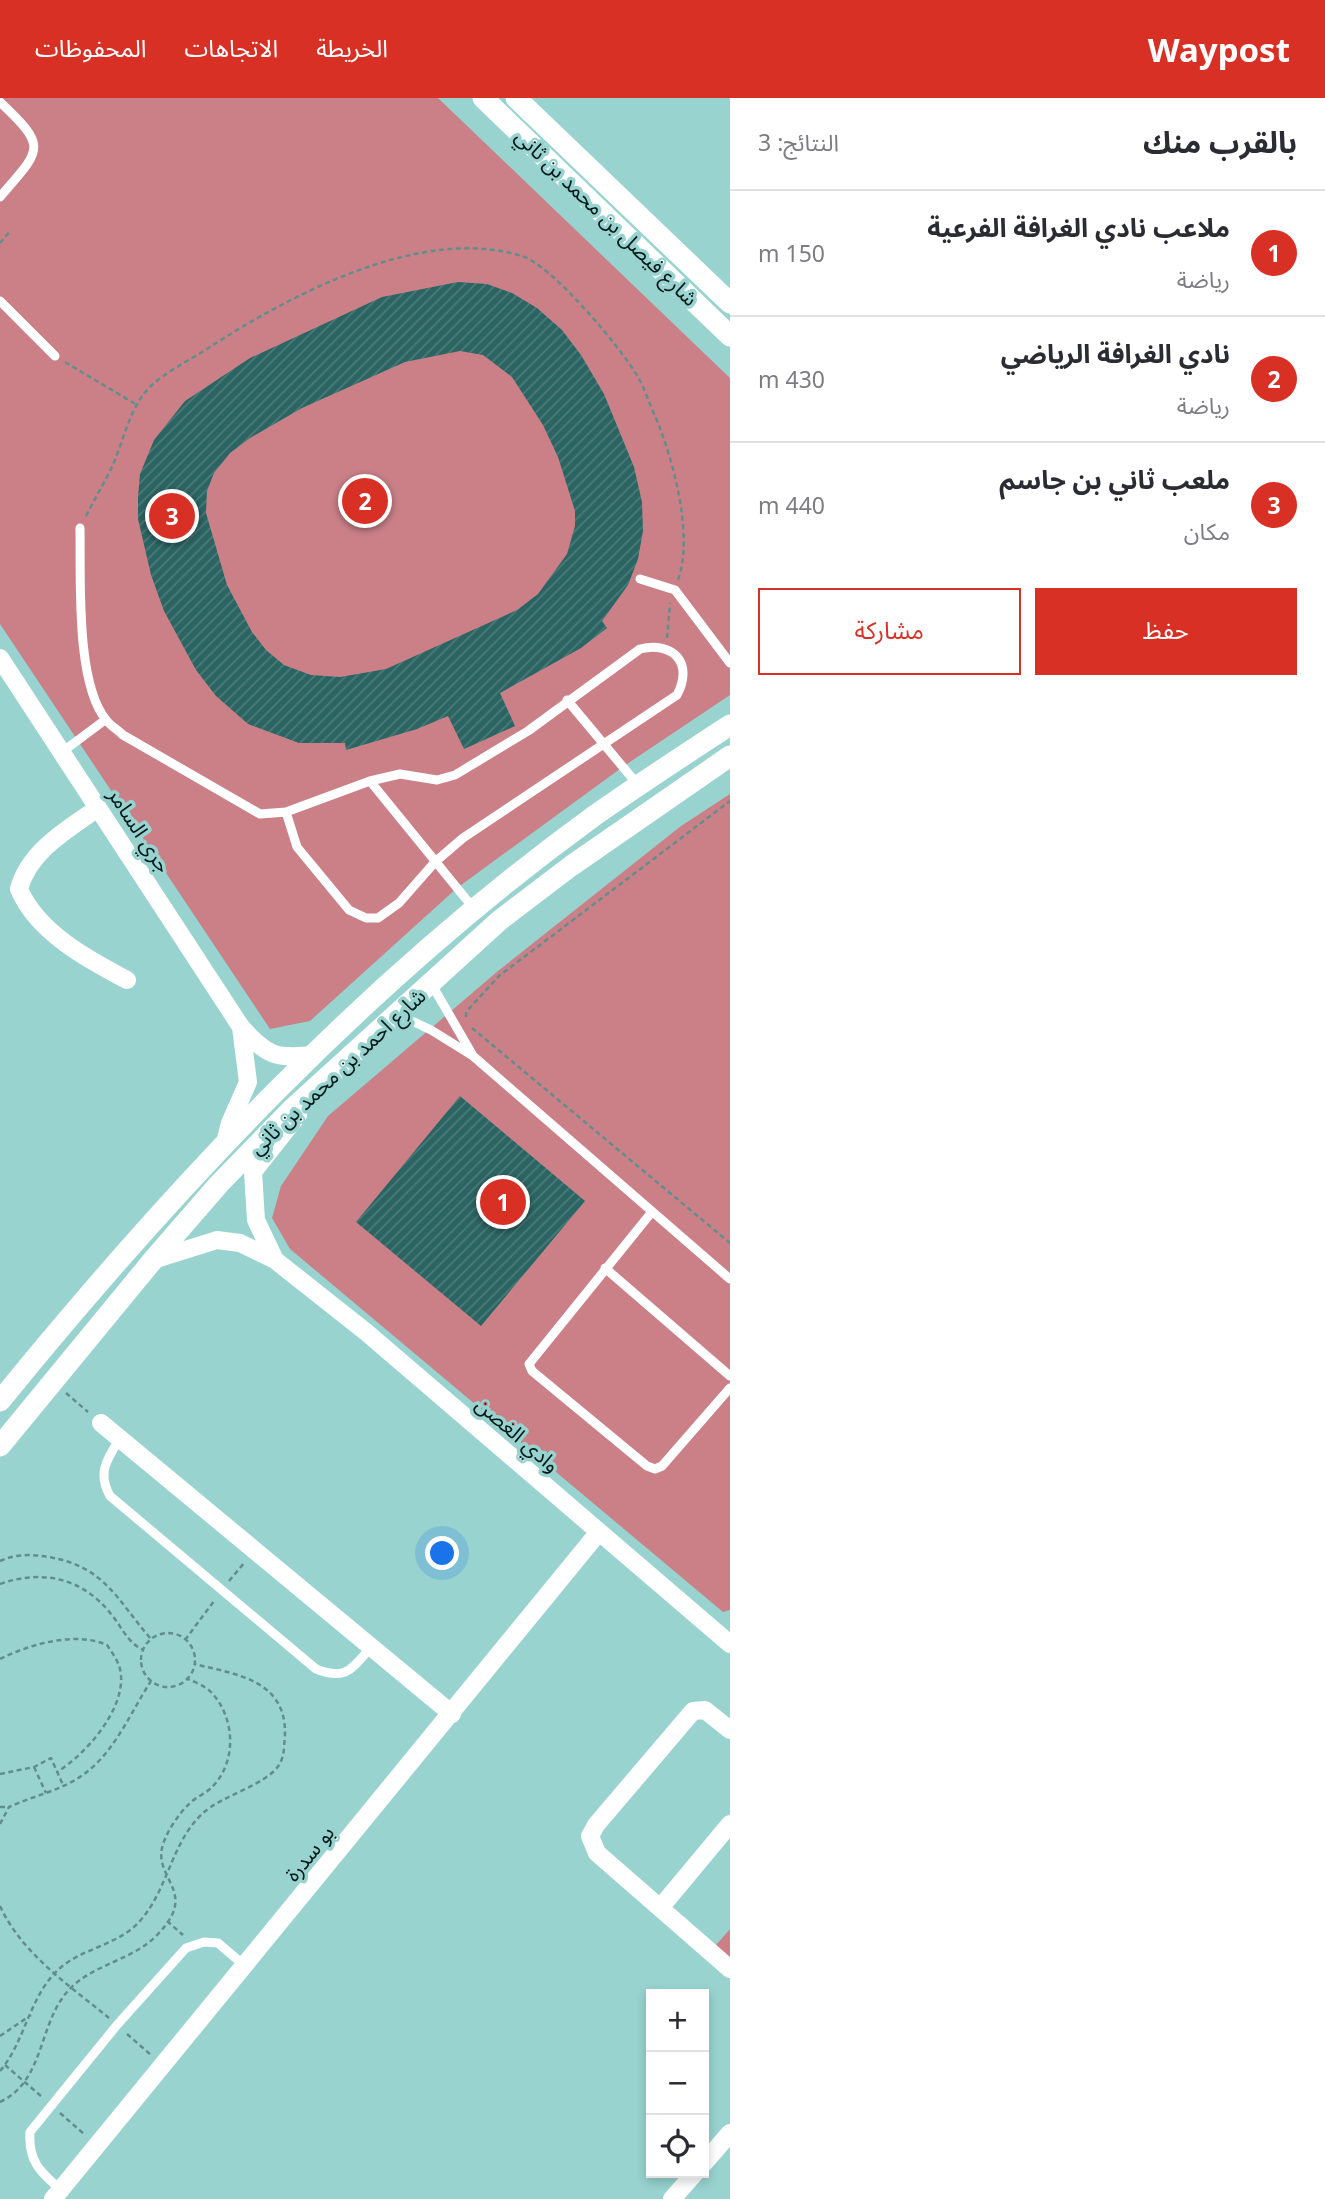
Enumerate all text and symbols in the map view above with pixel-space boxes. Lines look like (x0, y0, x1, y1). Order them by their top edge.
text: Waypost (1148, 27, 1290, 72)
text: المحفوظات (35, 31, 146, 64)
text: الاتجاهات (184, 31, 278, 64)
text: الخريطة (316, 31, 388, 64)
text: بالقرب منك (1143, 121, 1297, 162)
street label: شارع فيصل بن محمد بن ثاني (508, 122, 704, 314)
text: النتائج: 3 (758, 126, 839, 158)
text: ملاعب نادي الغرافة الفرعية (927, 209, 1230, 245)
text: 150 m (758, 237, 825, 269)
text: 1 (1267, 237, 1281, 269)
text: رياضة (1177, 263, 1230, 295)
text: نادي الغرافة الرياضي (1001, 335, 1230, 371)
text: 430 m (758, 363, 825, 395)
text: 2 (1267, 363, 1281, 395)
text: رياضة (1177, 389, 1230, 421)
text: ملعب ثاني بن جاسم (999, 461, 1230, 497)
pin: 2 (342, 475, 388, 527)
text: 440 m (758, 489, 825, 521)
text: 3 (1267, 489, 1281, 521)
pin: 3 (149, 490, 195, 542)
text: مكان (1184, 515, 1230, 547)
button: مشاركة (758, 588, 1021, 675)
button: حفظ (1035, 588, 1297, 675)
street label: جري السامر (99, 781, 178, 879)
street label: شارع احمد بن محمد بن ثاني (243, 982, 433, 1162)
pin: 1 (480, 1176, 526, 1228)
street label: وادي الغصن (468, 1390, 566, 1480)
your location (425, 1536, 459, 1570)
street label: بو سدرة (278, 1819, 340, 1887)
map controls (646, 1989, 709, 2178)
button: + (646, 1989, 709, 2052)
button: − (646, 2052, 709, 2115)
button: locate (646, 2115, 709, 2178)

